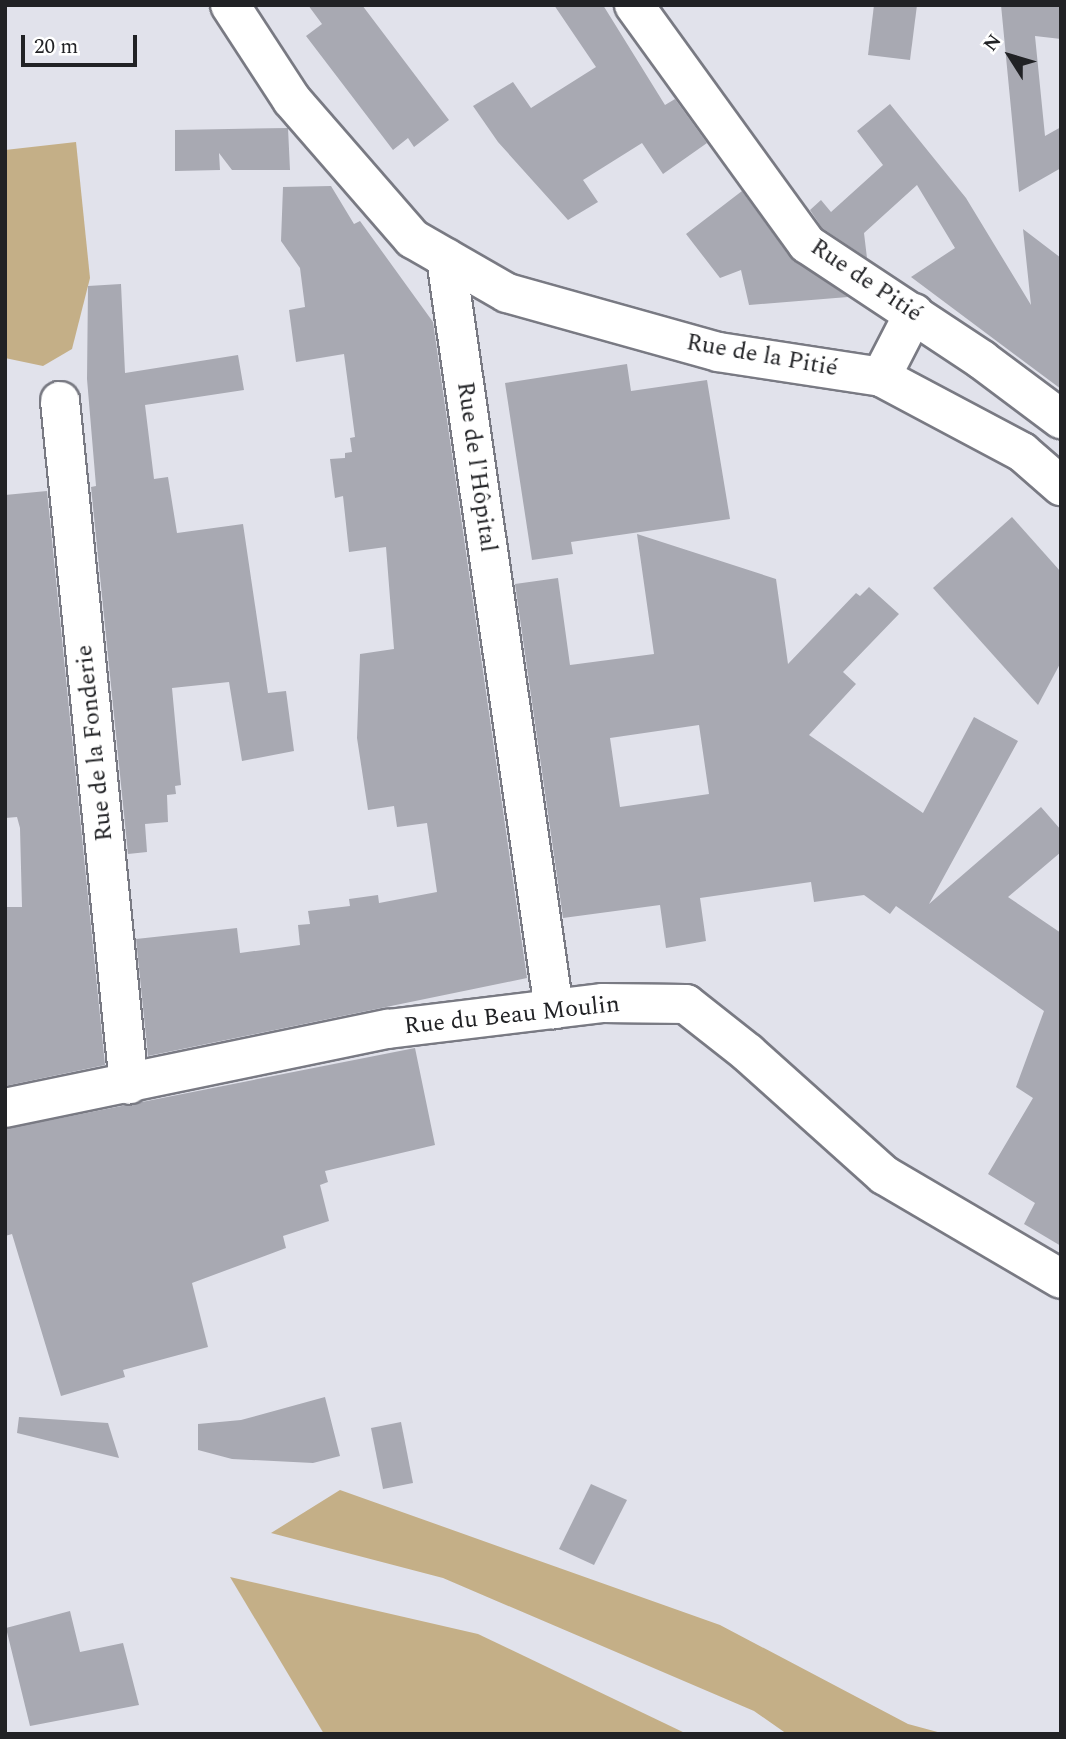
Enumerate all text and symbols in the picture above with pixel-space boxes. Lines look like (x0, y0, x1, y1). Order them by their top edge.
scale bar (24, 21, 140, 65)
north arrow (975, 21, 1045, 91)
text: N (977, 28, 1009, 58)
text: 20 m (34, 31, 78, 63)
street label: Rue de Pitié (805, 233, 927, 329)
street label: Rue de la Pitié (684, 329, 840, 383)
street label: Rue de l'Hôpital (450, 380, 502, 554)
street label: Rue de la Fonderie (70, 643, 120, 843)
street label: Rue du Beau Moulin (403, 990, 621, 1042)

